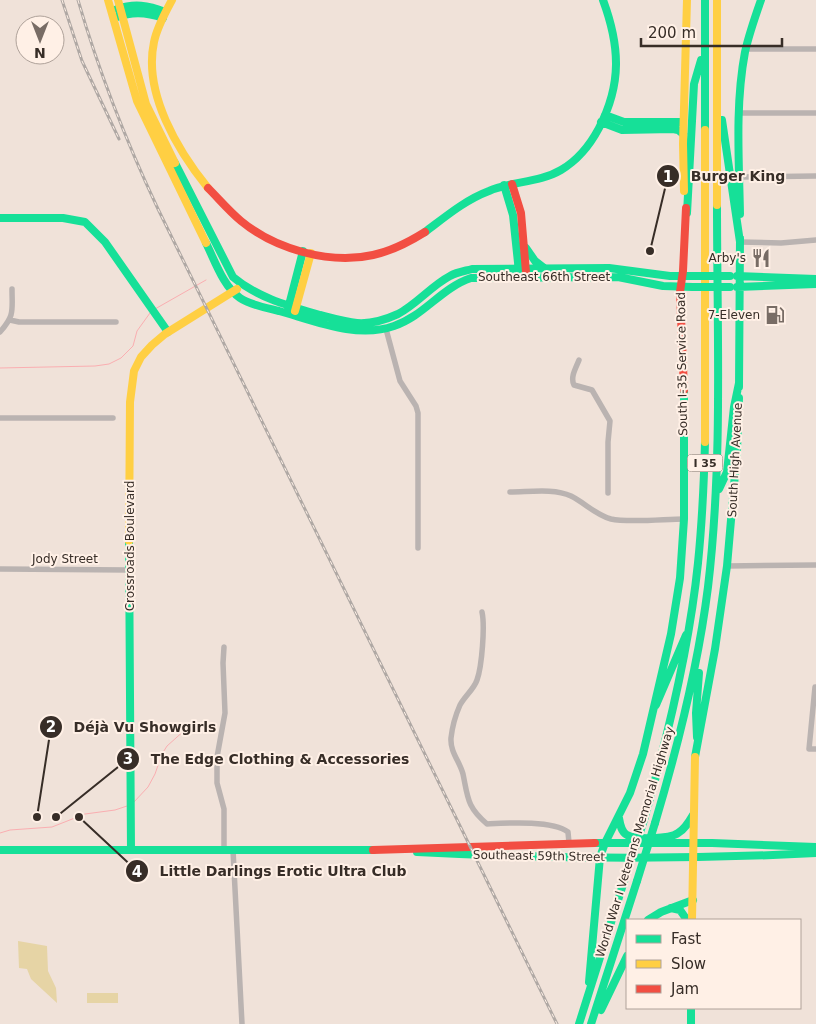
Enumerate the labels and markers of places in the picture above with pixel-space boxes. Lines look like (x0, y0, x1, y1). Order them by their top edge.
callout: Burger King (655, 162, 795, 191)
restaurant icon: Arby's (750, 247, 772, 269)
place label: Arby's (709, 251, 746, 265)
fuel station icon: 7-Eleven (764, 304, 786, 326)
place label: 7-Eleven (708, 308, 760, 322)
callout: Déjà Vu Showgirls (39, 713, 227, 742)
callout: The Edge Clothing & Accessories (115, 744, 419, 773)
callout: Little Darlings Erotic Ultra Club (125, 857, 417, 886)

